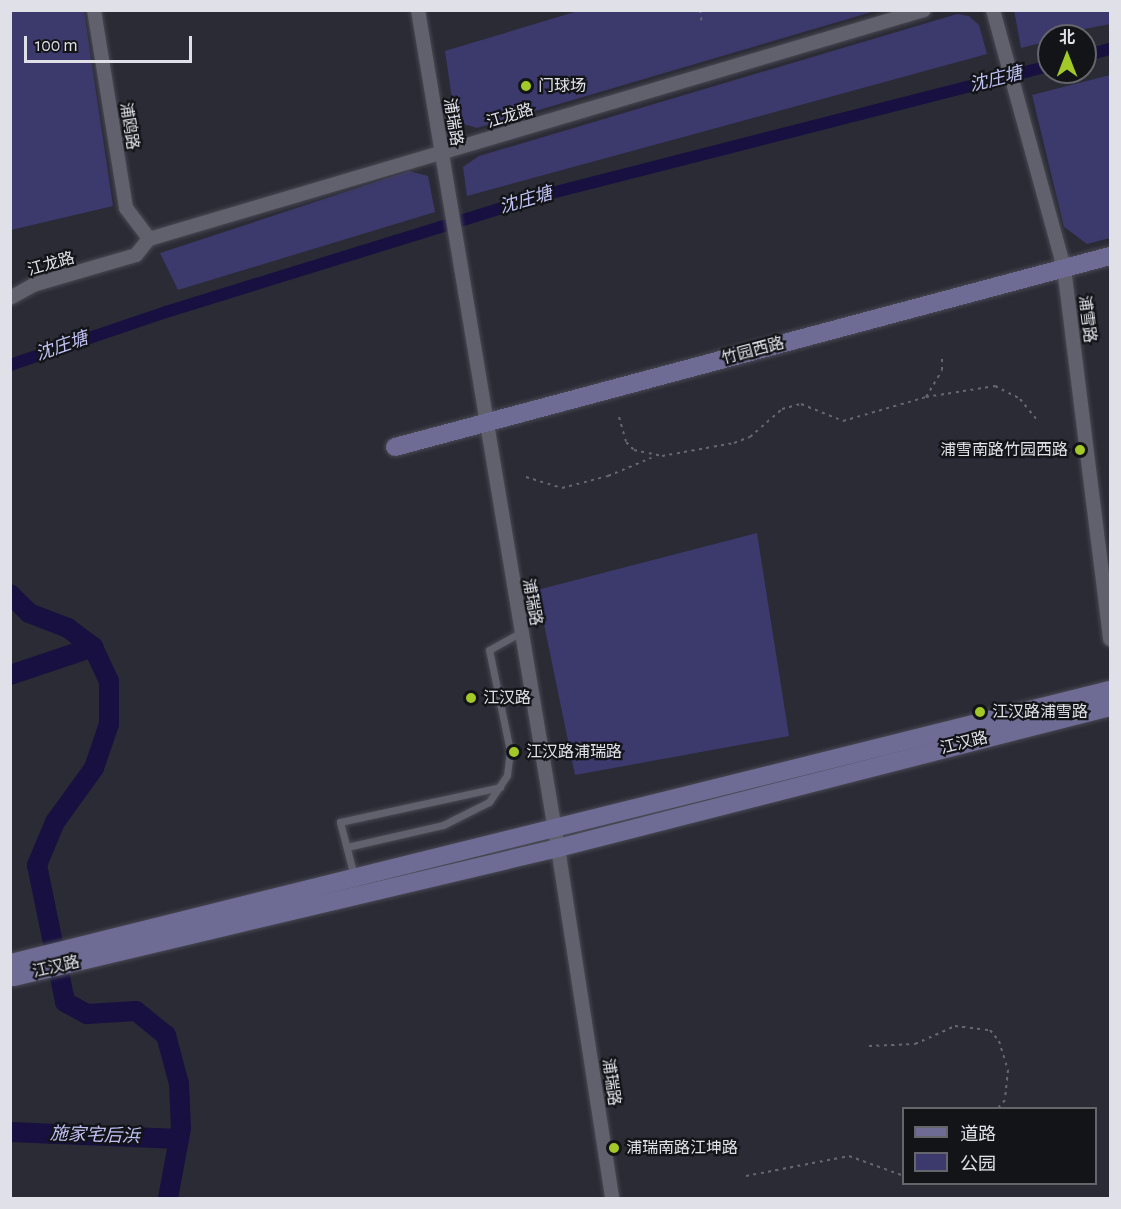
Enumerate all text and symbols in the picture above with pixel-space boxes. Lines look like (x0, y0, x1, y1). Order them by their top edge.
scale bar (27, 24, 195, 62)
north arrow (1037, 24, 1097, 84)
text: 北 (1059, 30, 1075, 46)
text: 100 m (35, 37, 78, 55)
water label: 沈庄塘 (967, 63, 1025, 97)
place label: 门球场 (538, 76, 586, 96)
marker: 门球场 (519, 79, 533, 93)
street label: 浦瑞路 (440, 97, 466, 147)
street label: 江龙路 (484, 100, 536, 132)
street label: 浦鸥路 (116, 101, 142, 151)
water label: 沈庄塘 (497, 183, 555, 219)
street label: 江龙路 (25, 248, 77, 280)
street label: 浦雪路 (1075, 294, 1099, 344)
water label: 沈庄塘 (33, 328, 91, 366)
street label: 竹园西路 (720, 333, 786, 369)
place label: 浦雪南路竹园西路 (940, 440, 1068, 460)
marker: 浦雪南路竹园西路 (1073, 443, 1087, 457)
street label: 浦瑞路 (518, 577, 546, 627)
place label: 江汉路 (483, 688, 531, 708)
marker: 江汉路 (464, 691, 478, 705)
place label: 江汉路浦雪路 (992, 702, 1088, 722)
marker: 江汉路浦雪路 (973, 705, 987, 719)
street label: 江汉路 (938, 728, 990, 758)
place label: 江汉路浦瑞路 (526, 742, 622, 762)
marker: 江汉路浦瑞路 (507, 745, 521, 759)
street label: 江汉路 (30, 952, 82, 982)
street label: 浦瑞路 (598, 1057, 624, 1107)
legend (902, 1107, 1097, 1185)
water label: 施家宅后浜 (50, 1124, 140, 1148)
text: 道路 (960, 1126, 996, 1144)
place label: 浦瑞南路江坤路 (626, 1138, 738, 1158)
marker: 浦瑞南路江坤路 (607, 1141, 621, 1155)
text: 公园 (960, 1156, 996, 1174)

